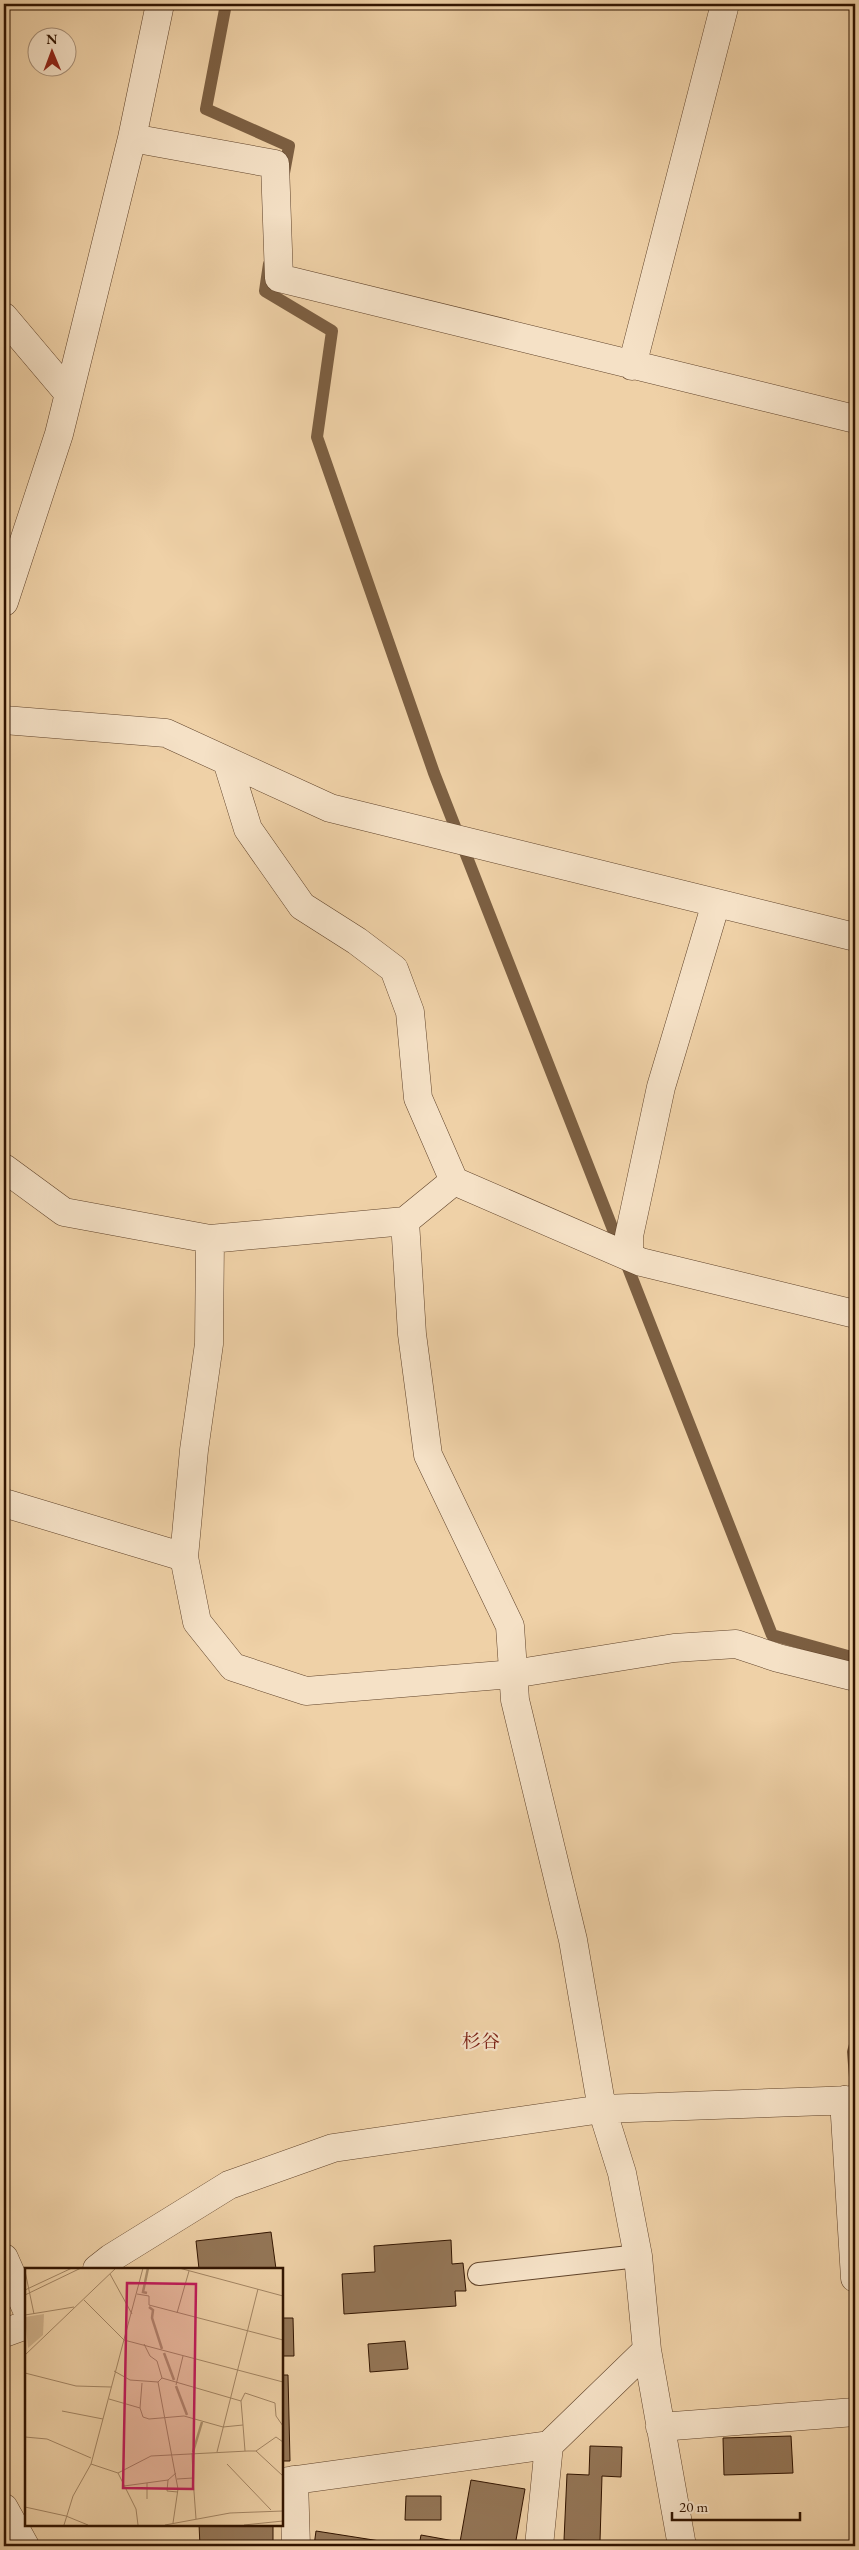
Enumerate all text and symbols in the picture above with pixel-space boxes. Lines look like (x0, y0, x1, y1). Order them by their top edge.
north arrow (28, 28, 78, 78)
text: N (46, 30, 58, 48)
district label: 杉谷 (462, 2029, 500, 2054)
inset map (25, 2268, 282, 2525)
scale bar (672, 2490, 799, 2522)
text: 20 m (679, 2497, 708, 2516)

